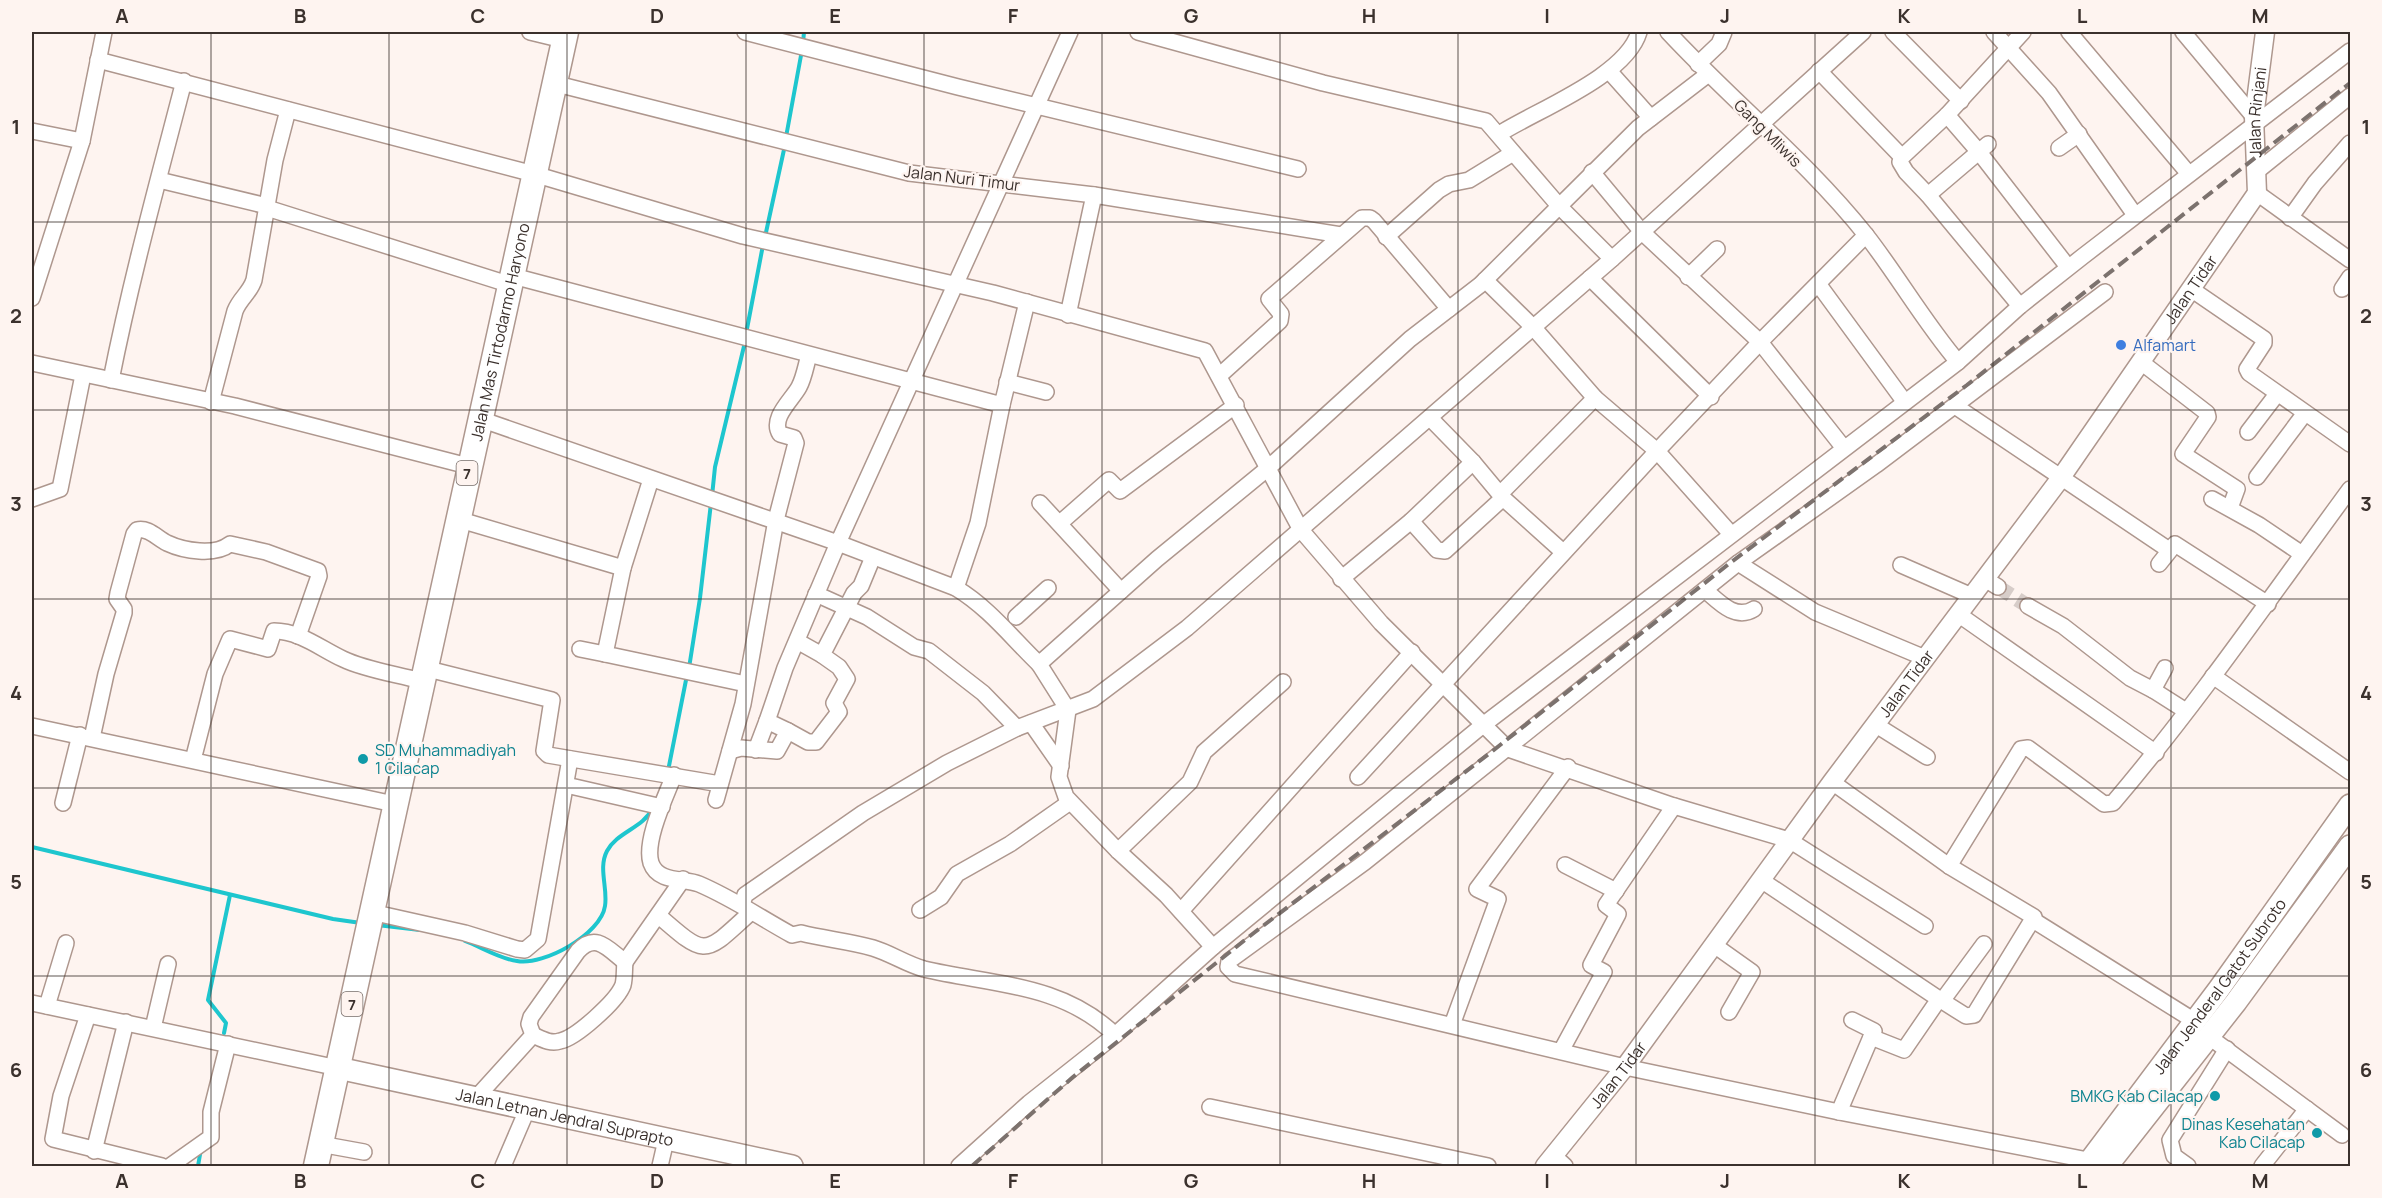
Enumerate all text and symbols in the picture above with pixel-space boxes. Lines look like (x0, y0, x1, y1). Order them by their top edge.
text: A (115, 2, 129, 29)
text: B (294, 2, 307, 29)
text: C (471, 2, 485, 29)
text: D (650, 2, 664, 29)
text: E (829, 2, 841, 29)
text: F (1008, 2, 1019, 29)
text: G (1184, 2, 1199, 29)
text: H (1362, 2, 1376, 29)
text: I (1544, 2, 1550, 29)
text: J (1720, 2, 1730, 29)
text: K (1898, 2, 1911, 29)
text: L (2077, 2, 2088, 29)
text: M (2251, 2, 2269, 29)
street label: Jalan Rinjani (2243, 65, 2271, 158)
street label: Gang Mliwis (1729, 94, 1807, 172)
text: 1 (12, 113, 20, 140)
text: 1 (2362, 113, 2370, 140)
street label: Jalan Nuri Timur (903, 160, 1022, 196)
street label: Jalan Mas Tirtodarmo Haryono (465, 221, 535, 443)
street label: Jalan Tidar (2159, 250, 2222, 328)
text: 2 (10, 302, 22, 329)
text: 2 (2360, 302, 2372, 329)
place label: Alfamart (2133, 334, 2196, 356)
marker: Alfamart (2114, 338, 2128, 352)
road number: 7 (456, 461, 478, 485)
text: 3 (10, 490, 22, 517)
text: 3 (2360, 490, 2372, 517)
street label: Jalan Tidar (1874, 645, 1939, 722)
text: 4 (10, 679, 22, 706)
text: 4 (2360, 679, 2372, 706)
place label: SD Muhammadiyah 1 Cilacap (375, 739, 516, 779)
marker: SD Muhammadiyah 1 Cilacap (356, 752, 370, 766)
text: 5 (10, 868, 22, 895)
text: 5 (2360, 868, 2372, 895)
street label: Jalan Jenderal Gatot Subroto (2148, 894, 2291, 1079)
road number: 7 (342, 992, 362, 1016)
street label: Jalan Tidar (1585, 1037, 1651, 1113)
text: 6 (10, 1056, 22, 1083)
text: 6 (2360, 1056, 2372, 1083)
street label: Jalan Letnan Jendral Suprapto (454, 1083, 675, 1151)
place label: BMKG Kab Cilacap (2070, 1085, 2203, 1107)
marker: BMKG Kab Cilacap (2208, 1089, 2222, 1103)
place label: Dinas Kesehatan Kab Cilacap (2181, 1113, 2305, 1153)
marker: Dinas Kesehatan Kab Cilacap (2310, 1126, 2324, 1140)
text: A (115, 1167, 129, 1194)
text: B (294, 1167, 307, 1194)
text: C (471, 1167, 485, 1194)
text: D (650, 1167, 664, 1194)
text: E (829, 1167, 841, 1194)
text: F (1008, 1167, 1019, 1194)
text: G (1184, 1167, 1199, 1194)
text: H (1362, 1167, 1376, 1194)
text: I (1544, 1167, 1550, 1194)
text: J (1720, 1167, 1730, 1194)
text: K (1898, 1167, 1911, 1194)
text: L (2077, 1167, 2088, 1194)
text: M (2251, 1167, 2269, 1194)

